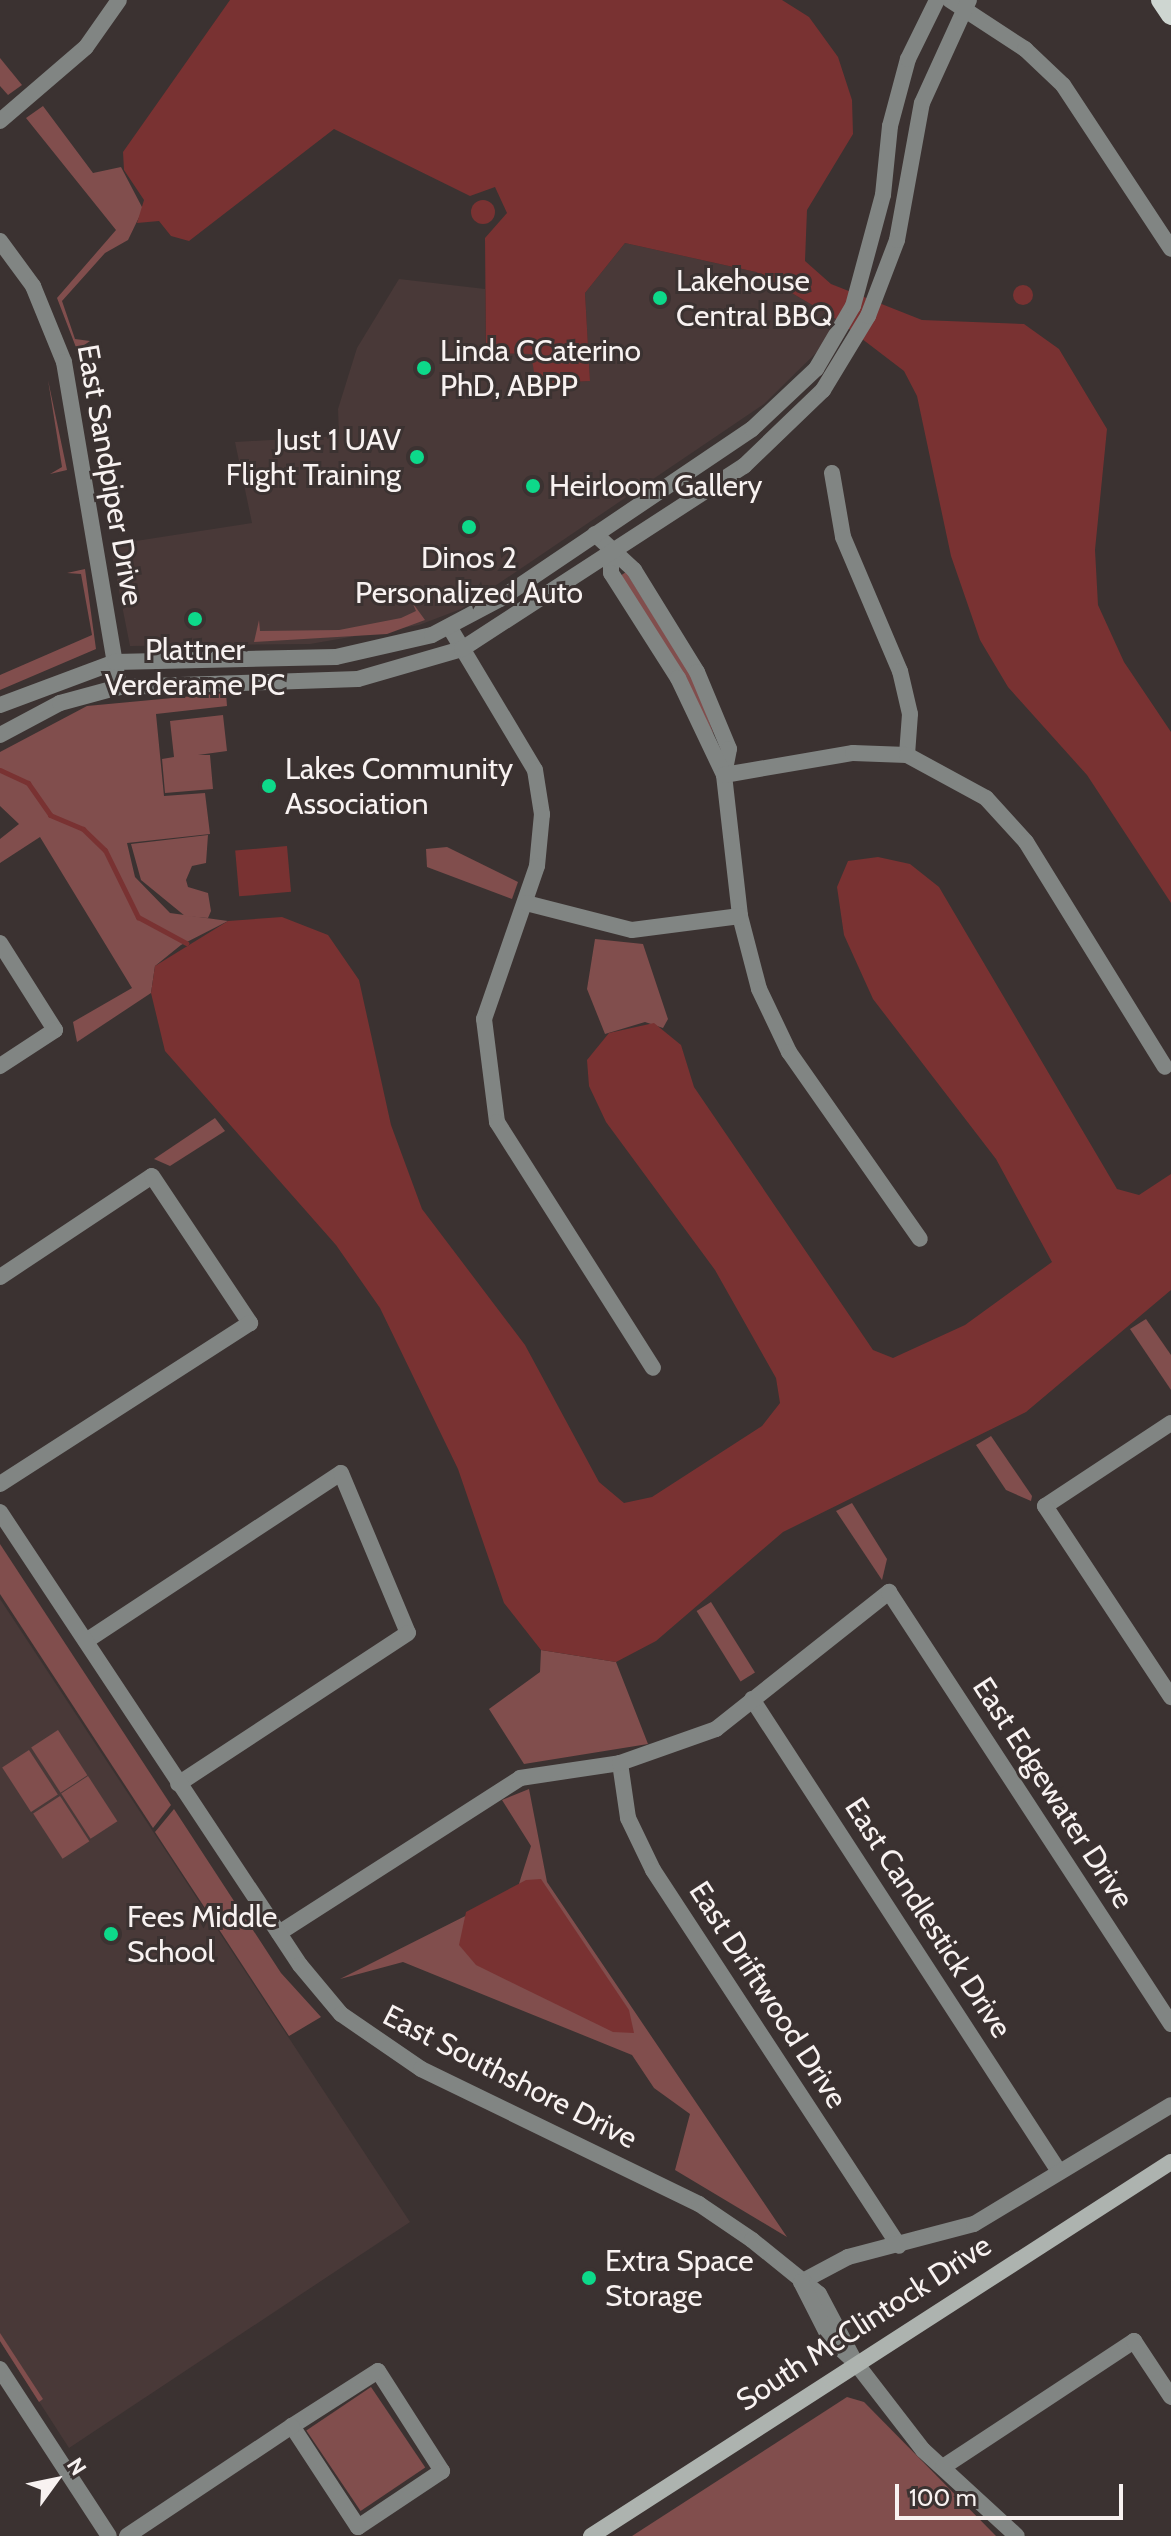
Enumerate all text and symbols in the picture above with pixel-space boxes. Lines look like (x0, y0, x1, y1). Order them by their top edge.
place label: Lakehouse Central BBQ (676, 263, 832, 334)
marker: Lakehouse Central BBQ (651, 289, 669, 307)
place label: Linda CCaterino PhD, ABPP (440, 333, 641, 404)
street label: East Sandpiper Drive (69, 342, 151, 608)
marker: Linda CCaterino PhD, ABPP (415, 359, 433, 377)
place label: Just 1 UAV Flight Training (226, 422, 401, 492)
marker: Just 1 UAV Flight Training (408, 448, 426, 466)
place label: Heirloom Gallery (549, 468, 763, 504)
marker: Heirloom Gallery (524, 477, 542, 495)
marker: Dinos 2 Personalized Auto (460, 518, 478, 536)
place label: Dinos 2 Personalized Auto (355, 540, 583, 610)
marker: Plattner Verderame PC (186, 610, 204, 628)
place label: Plattner Verderame PC (105, 632, 285, 702)
place label: Lakes Community Association (285, 751, 513, 822)
marker: Lakes Community Association (260, 777, 278, 795)
street label: East Edgewater Drive (965, 1671, 1141, 1915)
street label: East Candlestick Drive (837, 1791, 1019, 2045)
street label: East Driftwood Drive (681, 1875, 855, 2115)
place label: Fees Middle School (127, 1899, 277, 1970)
marker: Fees Middle School (102, 1925, 120, 1943)
street label: East Southshore Drive (377, 1997, 643, 2157)
street label: South McClintock Drive (730, 2227, 998, 2419)
place label: Extra Space Storage (605, 2243, 754, 2314)
marker: Extra Space Storage (580, 2269, 598, 2287)
north arrow (16, 2440, 96, 2520)
text: N (61, 2453, 92, 2481)
scale bar (899, 2468, 1127, 2518)
text: 100 m (909, 2483, 977, 2512)

